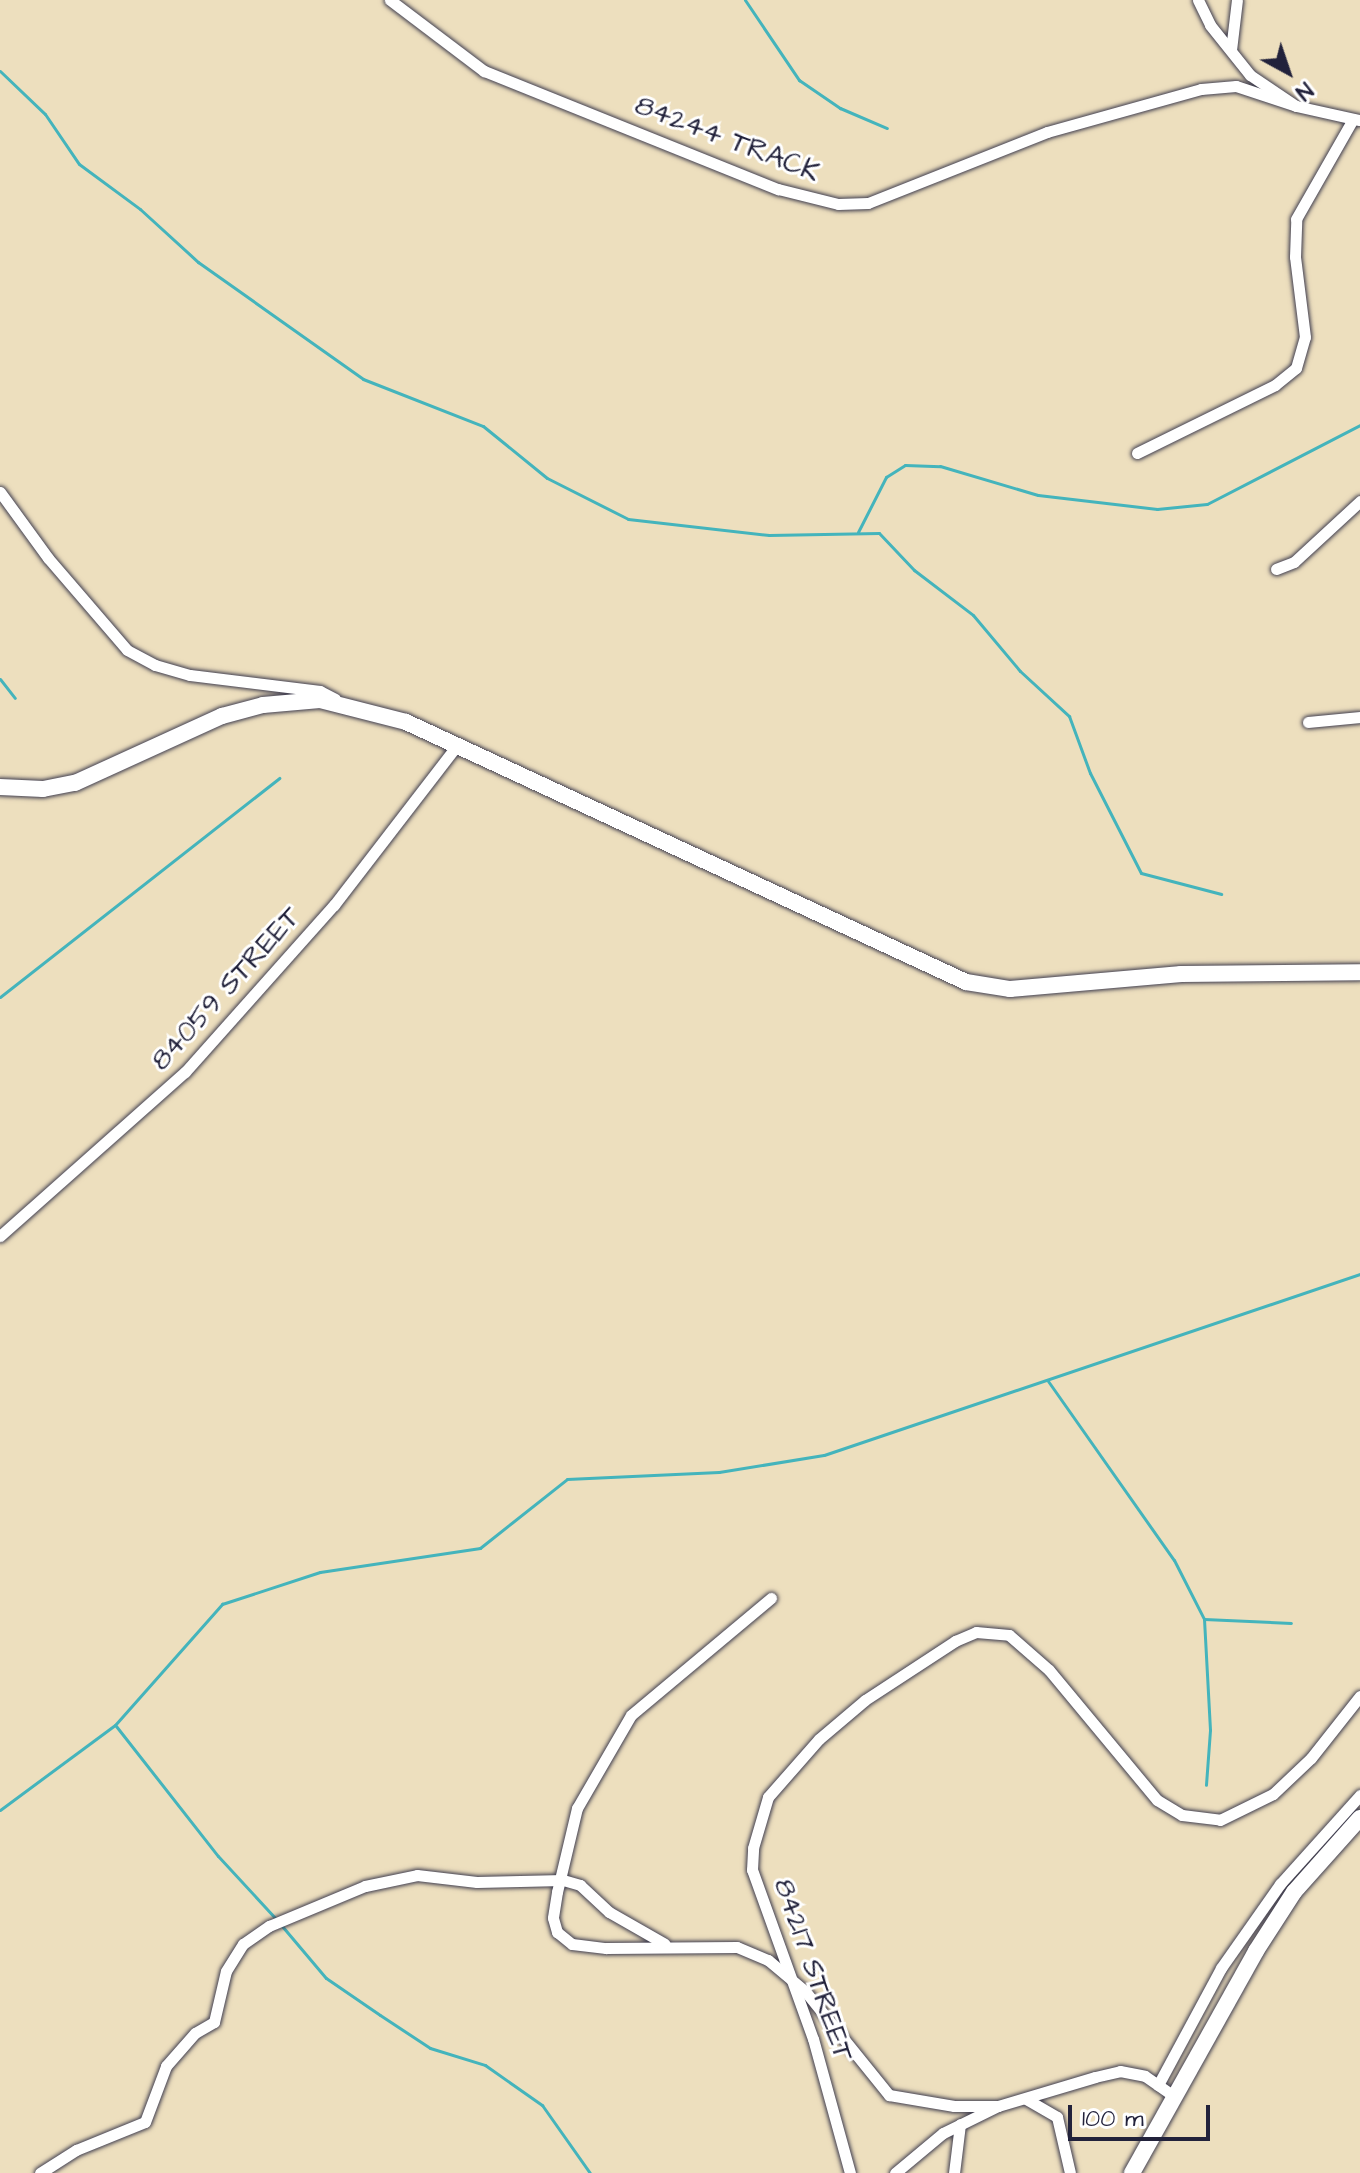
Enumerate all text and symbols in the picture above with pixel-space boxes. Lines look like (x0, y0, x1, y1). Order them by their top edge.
north arrow (1248, 32, 1328, 112)
text: N (1289, 74, 1319, 107)
street label: 84244 TRACK (630, 88, 824, 190)
street label: 84059 STREET (144, 901, 308, 1077)
street label: 84217 STREET (766, 1874, 860, 2066)
scale bar (1072, 2089, 1214, 2139)
text: 100 m (1082, 2102, 1144, 2136)

